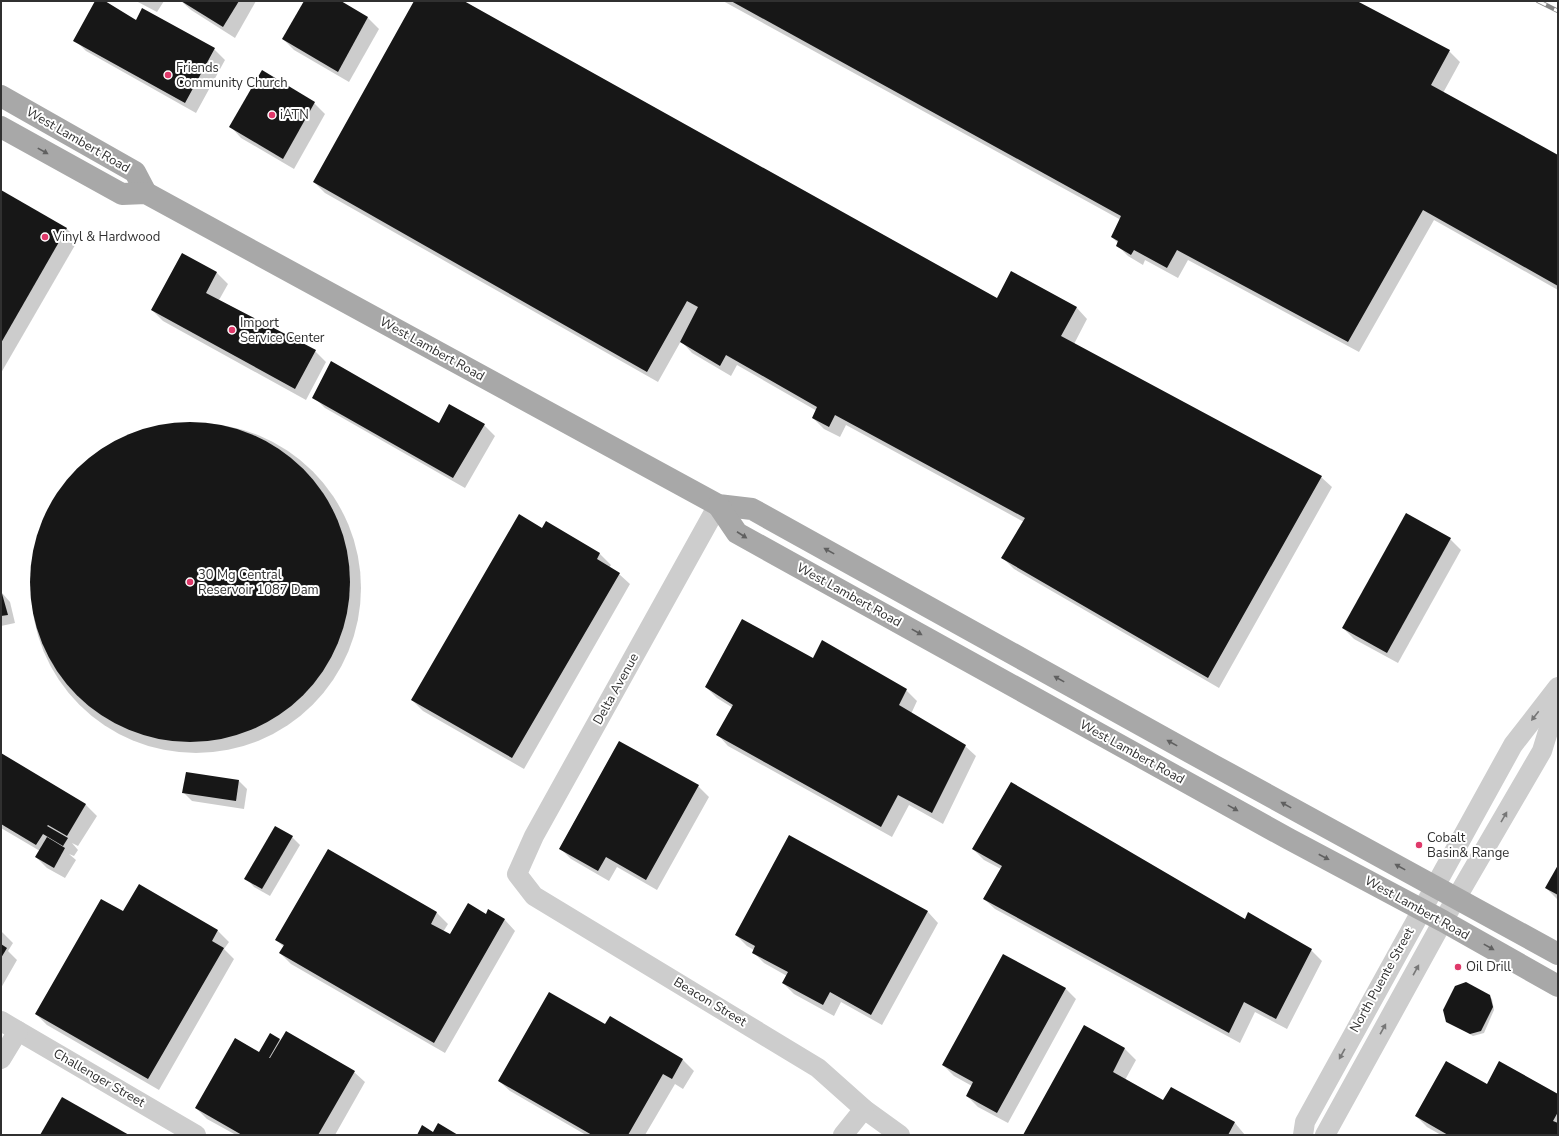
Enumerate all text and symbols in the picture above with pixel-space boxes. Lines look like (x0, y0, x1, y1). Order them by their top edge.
place label: Friends Community Church (176, 59, 288, 92)
marker: Friends Community Church (163, 70, 173, 80)
street label: West Lambert Road (23, 103, 133, 177)
place label: iATN (280, 106, 309, 124)
marker: iATN (267, 110, 277, 120)
one-way arrow (37, 147, 49, 154)
place label: Vinyl & Hardwood (52, 228, 160, 246)
marker: Vinyl & Hardwood (40, 232, 50, 242)
street label: West Lambert Road (376, 313, 488, 385)
place label: Import Service Center (240, 314, 325, 347)
marker: Import Service Center (227, 325, 237, 335)
one-way arrow (736, 531, 748, 538)
one-way arrow (823, 547, 835, 554)
street label: West Lambert Road (793, 559, 905, 631)
place label: 30 Mg Central Reservoir 1087 Dam (198, 566, 319, 599)
marker: 30 Mg Central Reservoir 1087 Dam (185, 577, 195, 587)
one-way arrow (911, 629, 923, 636)
street label: Delta Avenue (589, 650, 643, 728)
one-way arrow (1053, 676, 1064, 682)
one-way arrow (1531, 710, 1540, 721)
street label: West Lambert Road (1076, 716, 1188, 788)
one-way arrow (1166, 739, 1178, 746)
one-way arrow (1280, 802, 1292, 808)
one-way arrow (1227, 805, 1239, 811)
one-way arrow (1500, 811, 1507, 823)
place label: Cobalt Basin& Range (1427, 829, 1509, 862)
marker: Cobalt Basin& Range (1414, 840, 1424, 850)
one-way arrow (1318, 854, 1330, 861)
one-way arrow (1394, 864, 1406, 871)
street label: West Lambert Road (1361, 872, 1473, 944)
street label: North Puente Street (1346, 924, 1418, 1036)
one-way arrow (1483, 944, 1495, 951)
place label: Oil Drill (1466, 958, 1511, 976)
marker: Oil Drill (1453, 962, 1463, 972)
one-way arrow (1413, 964, 1420, 975)
street label: Beacon Street (670, 973, 750, 1031)
one-way arrow (1380, 1023, 1387, 1035)
street label: Challenger Street (50, 1044, 148, 1112)
one-way arrow (1338, 1048, 1345, 1060)

